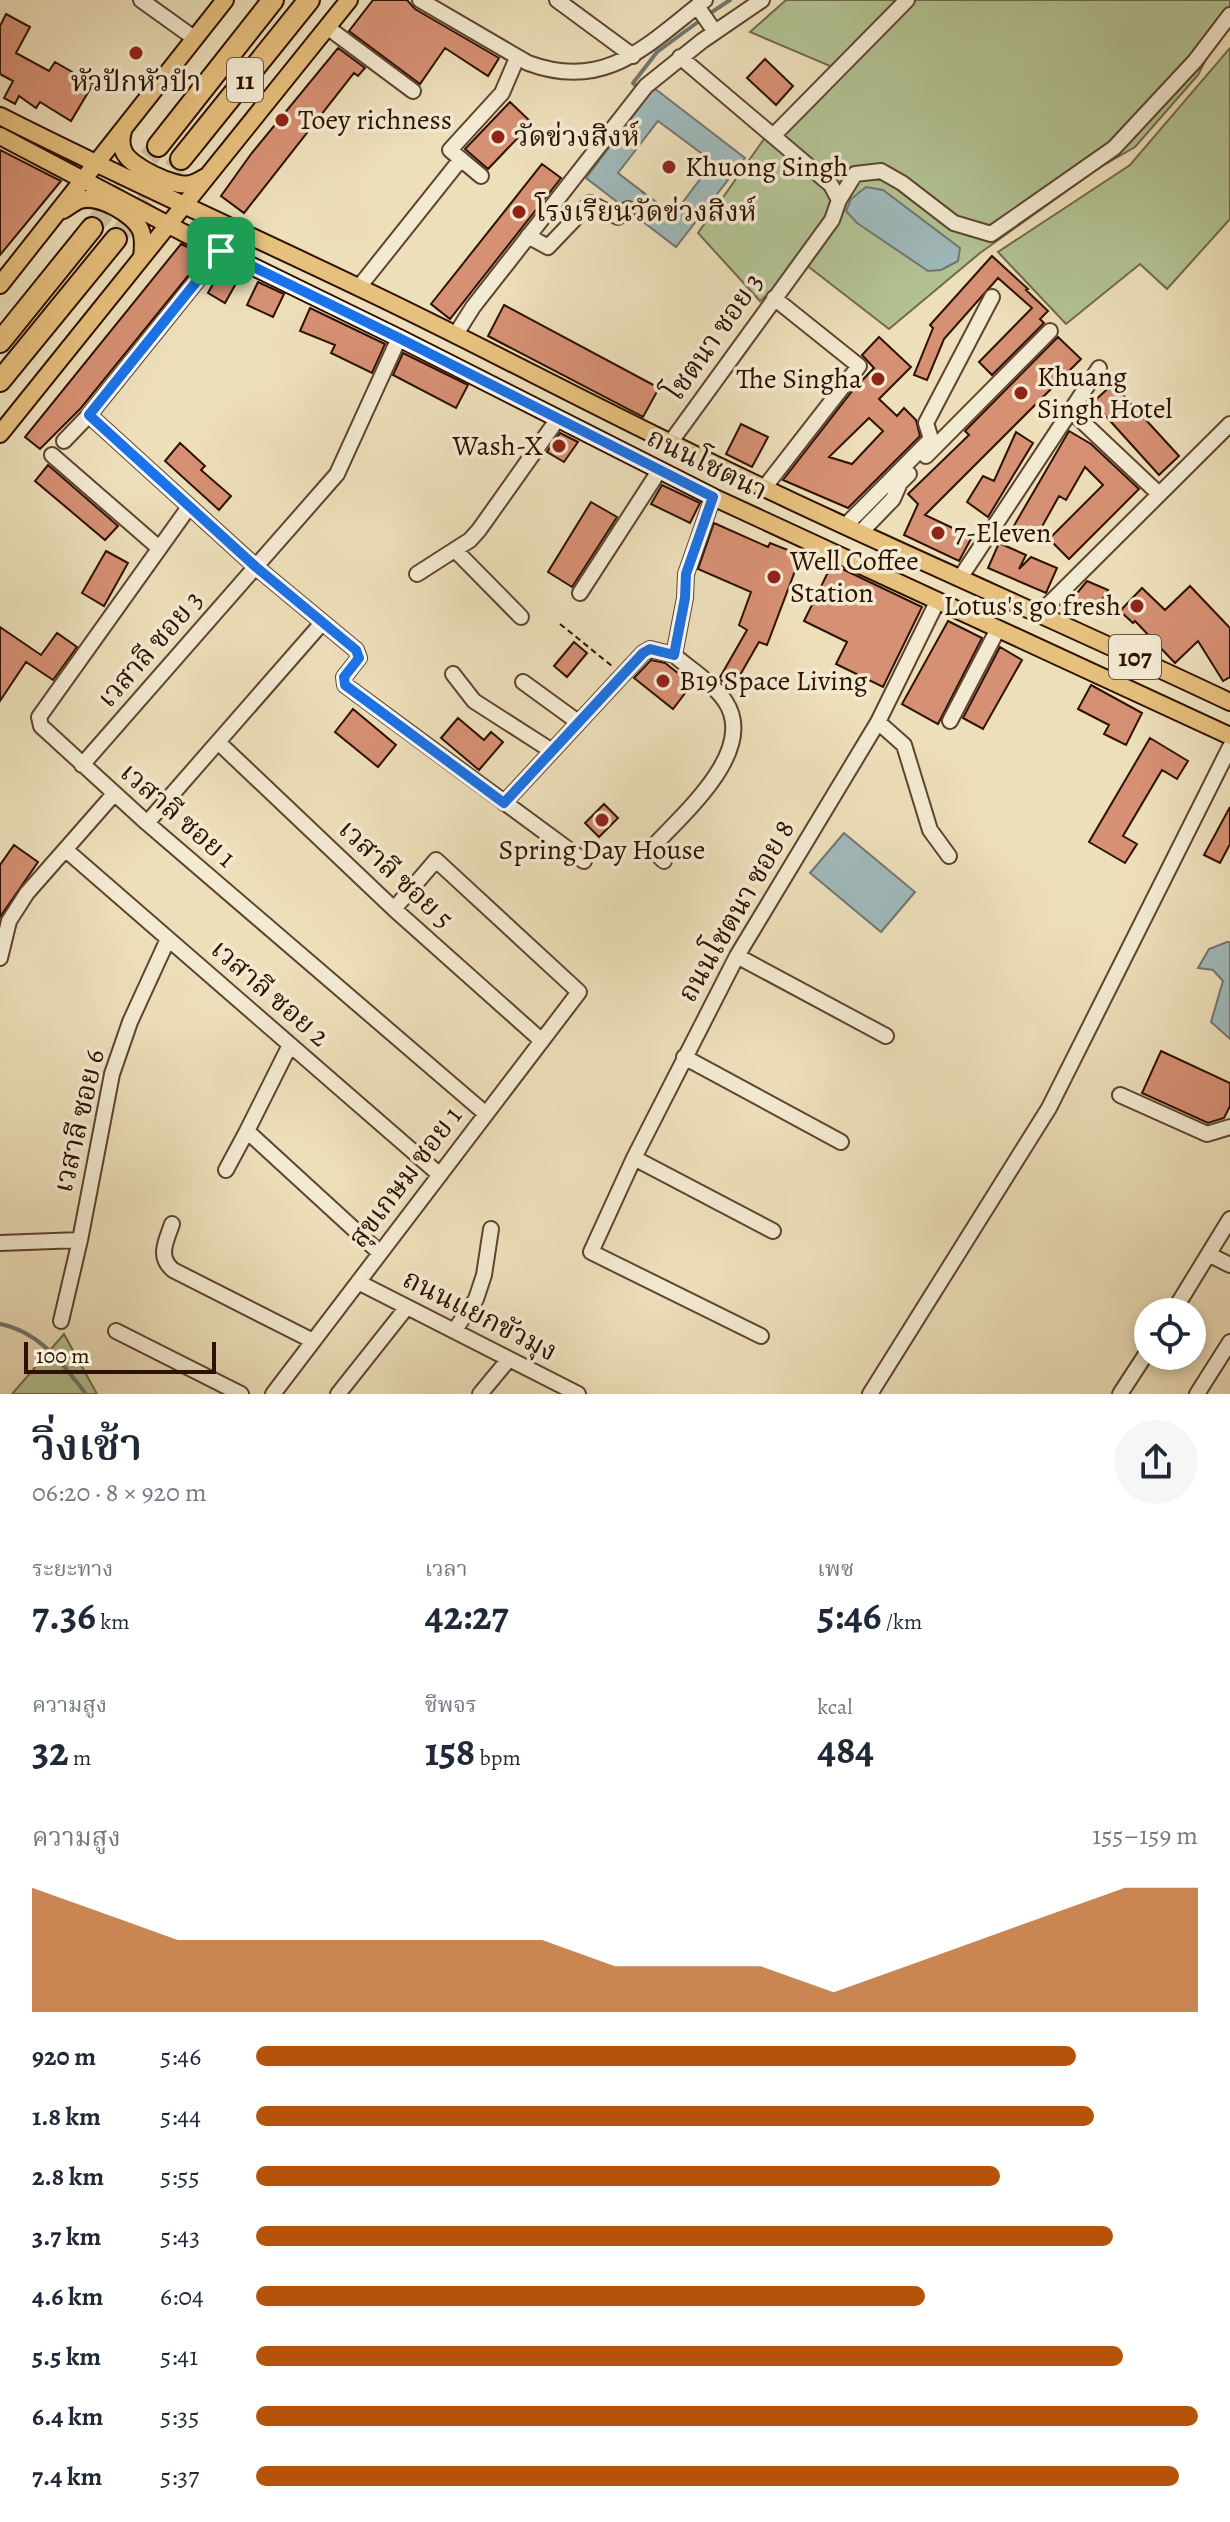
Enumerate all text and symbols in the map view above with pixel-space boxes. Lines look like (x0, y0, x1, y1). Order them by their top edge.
marker: หัวปักหัวปำ (127, 44, 145, 62)
road number: 11 (227, 58, 263, 102)
place label: หัวปักหัวปำ (71, 63, 201, 101)
place label: Toey richness (298, 101, 452, 139)
marker: Toey richness (273, 111, 291, 129)
place label: วัดข่วงสิงห์ (514, 118, 639, 156)
marker: วัดข่วงสิงห์ (489, 128, 507, 146)
place label: Khuong Singh (685, 148, 848, 186)
marker: Khuong Singh (660, 158, 678, 176)
place label: โรงเรียนวัดข่วงสิงห์ (534, 192, 756, 231)
marker: โรงเรียนวัดข่วงสิงห์ (510, 203, 528, 221)
pin (187, 217, 255, 285)
icon: arrive (199, 229, 243, 273)
street label: โชตนา ซอย 3 (654, 265, 772, 410)
place label: Khuang Singh Hotel (1037, 358, 1173, 428)
place label: The Singha (736, 360, 862, 398)
marker: The Singha (869, 370, 887, 388)
marker: Khuang Singh Hotel (1012, 384, 1030, 402)
street label: ถนนโชตนา (640, 418, 774, 510)
place label: Wash-X (452, 427, 544, 465)
marker: Wash-X (550, 437, 568, 455)
place label: 7-Eleven (954, 514, 1051, 552)
marker: 7-Eleven (929, 524, 947, 542)
place label: Well Coffee Station (789, 542, 919, 612)
marker: Well Coffee Station (765, 568, 783, 586)
street label: เวสาลี ซอย 3 (88, 582, 212, 716)
place label: Lotus's go fresh (944, 587, 1121, 625)
marker: Lotus's go fresh (1128, 597, 1146, 615)
road number: 107 (1109, 635, 1161, 679)
place label: B19 Space Living (679, 662, 868, 700)
marker: B19 Space Living (654, 672, 672, 690)
street label: เวสาลี ซอย 1 (112, 754, 244, 876)
street label: เวสาลี ซอย 5 (330, 811, 462, 937)
marker: Spring Day House (593, 811, 611, 829)
street label: ถนนโชตนา ซอย 8 (668, 812, 804, 1009)
place label: Spring Day House (499, 831, 705, 869)
street label: เวสาลี ซอย 2 (202, 931, 338, 1055)
street label: เวสาลี ซอย 6 (44, 1046, 114, 1196)
street label: สุขเกษม ซอย 1 (339, 1099, 471, 1255)
street label: ถนนแยกขัวมุง (396, 1260, 564, 1370)
map controls (1134, 1298, 1206, 1370)
button: locate (1134, 1298, 1206, 1370)
scale bar (24, 1338, 216, 1374)
text: 100 m (36, 1341, 90, 1371)
text: วิ่งเช้า (32, 1415, 143, 1475)
button: share (1114, 1420, 1198, 1504)
text: 06:20 · 8 × 920 m (32, 1475, 207, 1510)
text: ระยะทาง (32, 1554, 113, 1584)
text: เวลา (425, 1554, 468, 1584)
text: เพซ (817, 1554, 854, 1584)
text: 7.36 (32, 1588, 96, 1643)
text: 42:27 (425, 1588, 509, 1643)
text: 5:46 (817, 1588, 881, 1643)
text: km (96, 1607, 130, 1637)
text: /km (881, 1607, 922, 1637)
text: ความสูง (32, 1690, 107, 1720)
text: ชีพจร (425, 1690, 477, 1720)
text: kcal (817, 1692, 853, 1722)
text: 484 (817, 1722, 874, 1777)
text: 32 (32, 1724, 69, 1779)
text: 158 (425, 1724, 475, 1779)
text: m (69, 1743, 91, 1773)
text: bpm (475, 1743, 521, 1773)
text: 155–159 m (1092, 1818, 1198, 1853)
text: ความสูง (32, 1820, 121, 1855)
text: 920 m (32, 2039, 96, 2074)
text: 5:46 (160, 2039, 201, 2074)
text: 1.8 km (32, 2099, 101, 2134)
text: 5:44 (160, 2099, 201, 2134)
text: 2.8 km (32, 2159, 104, 2194)
text: 5:55 (160, 2159, 200, 2194)
text: 3.7 km (32, 2219, 101, 2254)
text: 5:43 (160, 2219, 200, 2254)
text: 4.6 km (32, 2279, 103, 2314)
text: 6:04 (160, 2279, 204, 2314)
text: 5.5 km (32, 2339, 101, 2374)
text: 5:41 (160, 2339, 198, 2374)
text: 6.4 km (32, 2399, 103, 2434)
text: 5:35 (160, 2399, 199, 2434)
text: 7.4 km (32, 2459, 102, 2494)
text: 5:37 (160, 2459, 199, 2494)

